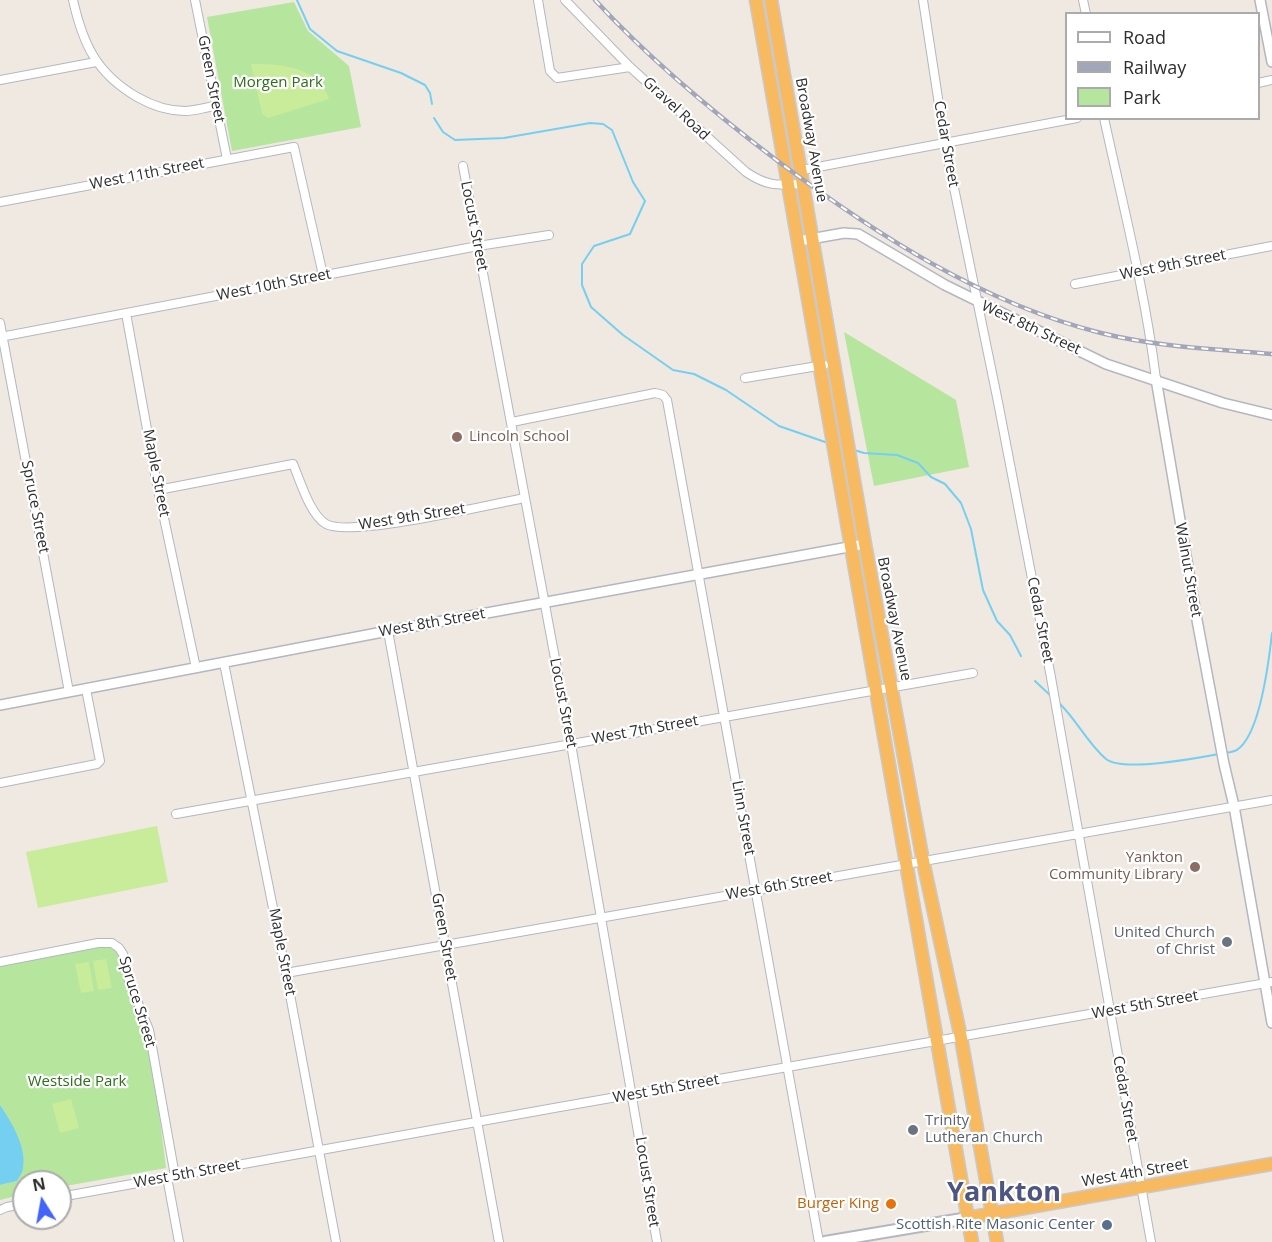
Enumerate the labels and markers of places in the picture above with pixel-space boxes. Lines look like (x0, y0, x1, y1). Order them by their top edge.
place label: Lincoln School (469, 428, 569, 446)
marker: Lincoln School (450, 430, 464, 444)
place label: Yankton Community Library (1049, 849, 1183, 884)
marker: Yankton Community Library (1188, 860, 1202, 874)
place label: United Church of Christ (1114, 924, 1215, 959)
marker: United Church of Christ (1220, 935, 1234, 949)
place label: Trinity Lutheran Church (925, 1112, 1043, 1147)
marker: Trinity Lutheran Church (906, 1123, 920, 1137)
place label: Burger King (797, 1195, 879, 1213)
marker: Burger King (884, 1197, 898, 1211)
place label: Scottish Rite Masonic Center (896, 1216, 1095, 1234)
marker: Scottish Rite Masonic Center (1100, 1218, 1114, 1232)

